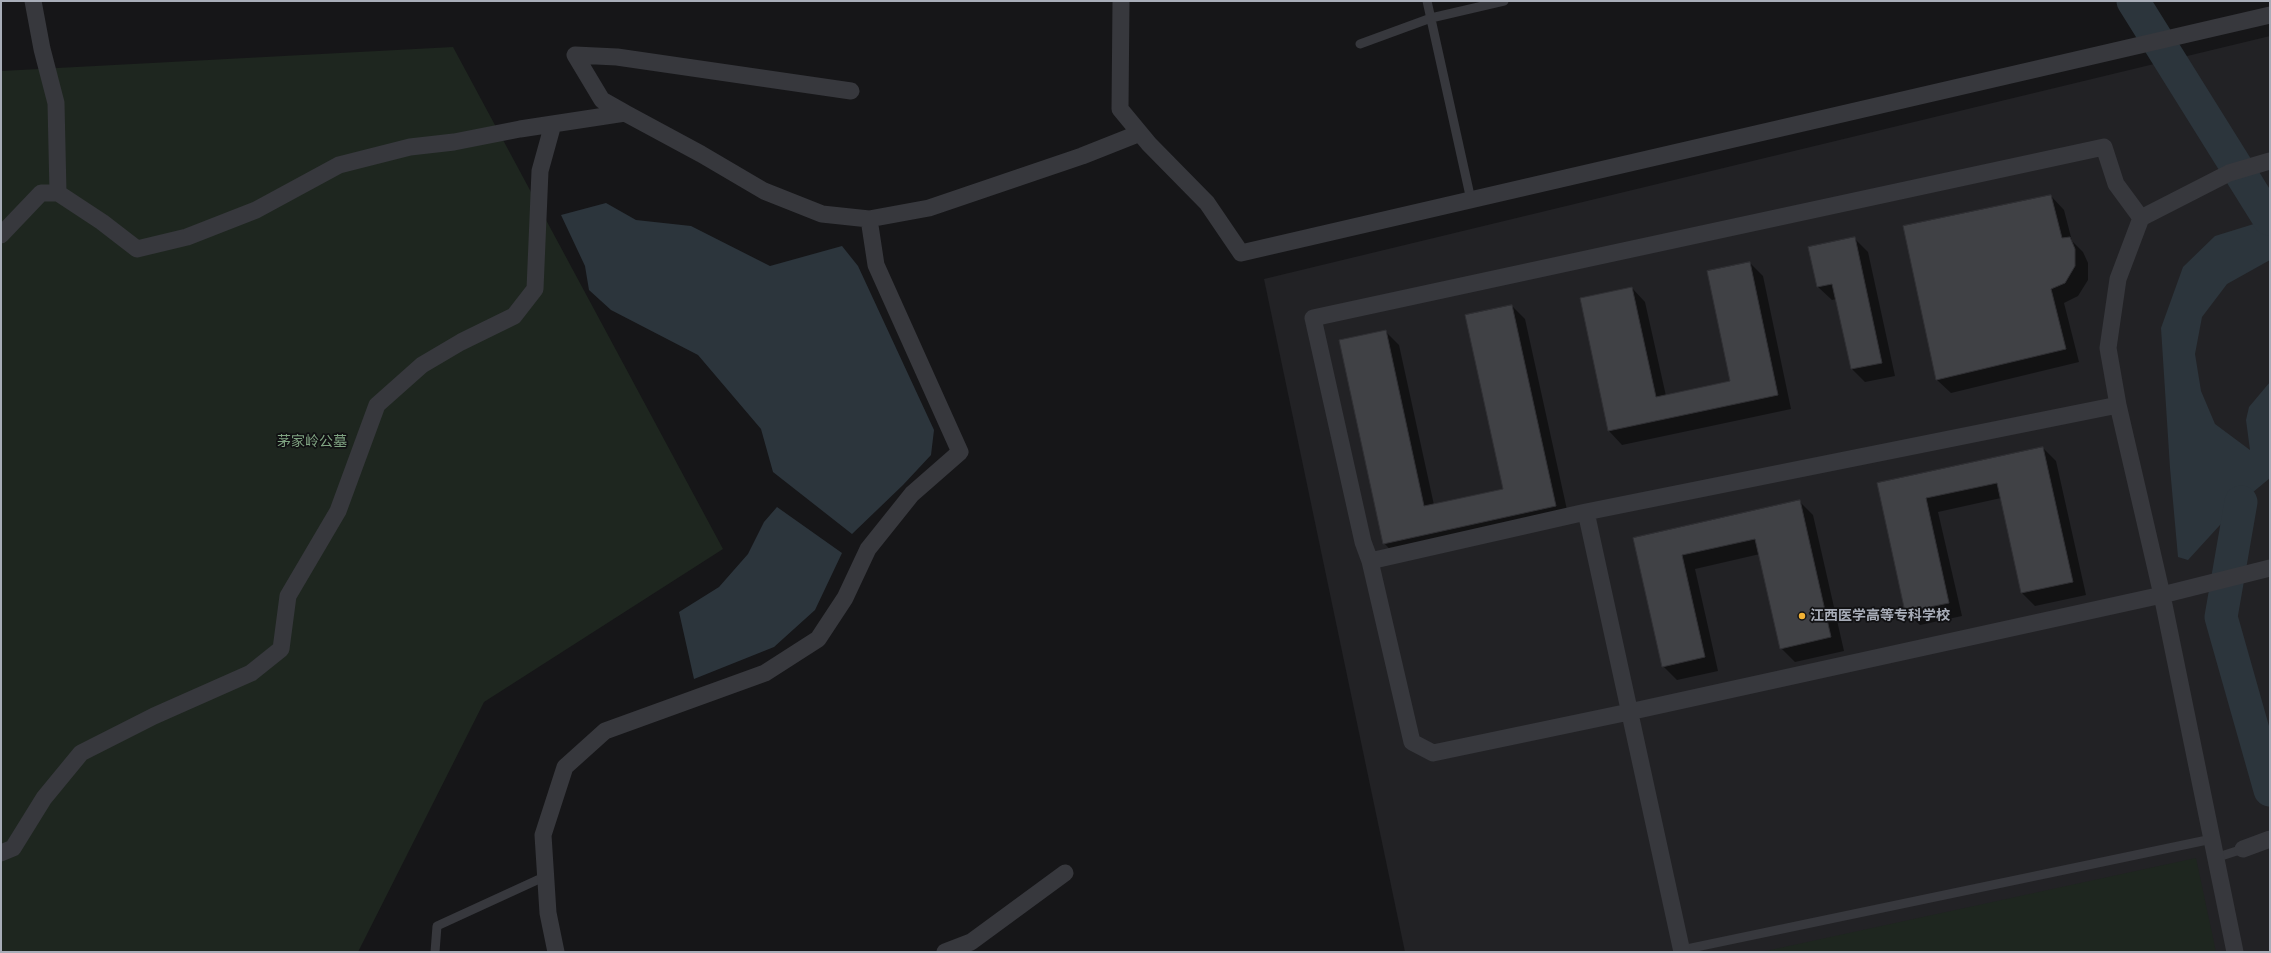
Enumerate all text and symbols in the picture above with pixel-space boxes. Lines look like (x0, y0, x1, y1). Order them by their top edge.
park label: 茅家岭公墓 (277, 434, 347, 450)
place label: 江西医学高等专科学校 (1810, 608, 1950, 624)
marker: 江西医学高等专科学校 (1797, 611, 1807, 621)

